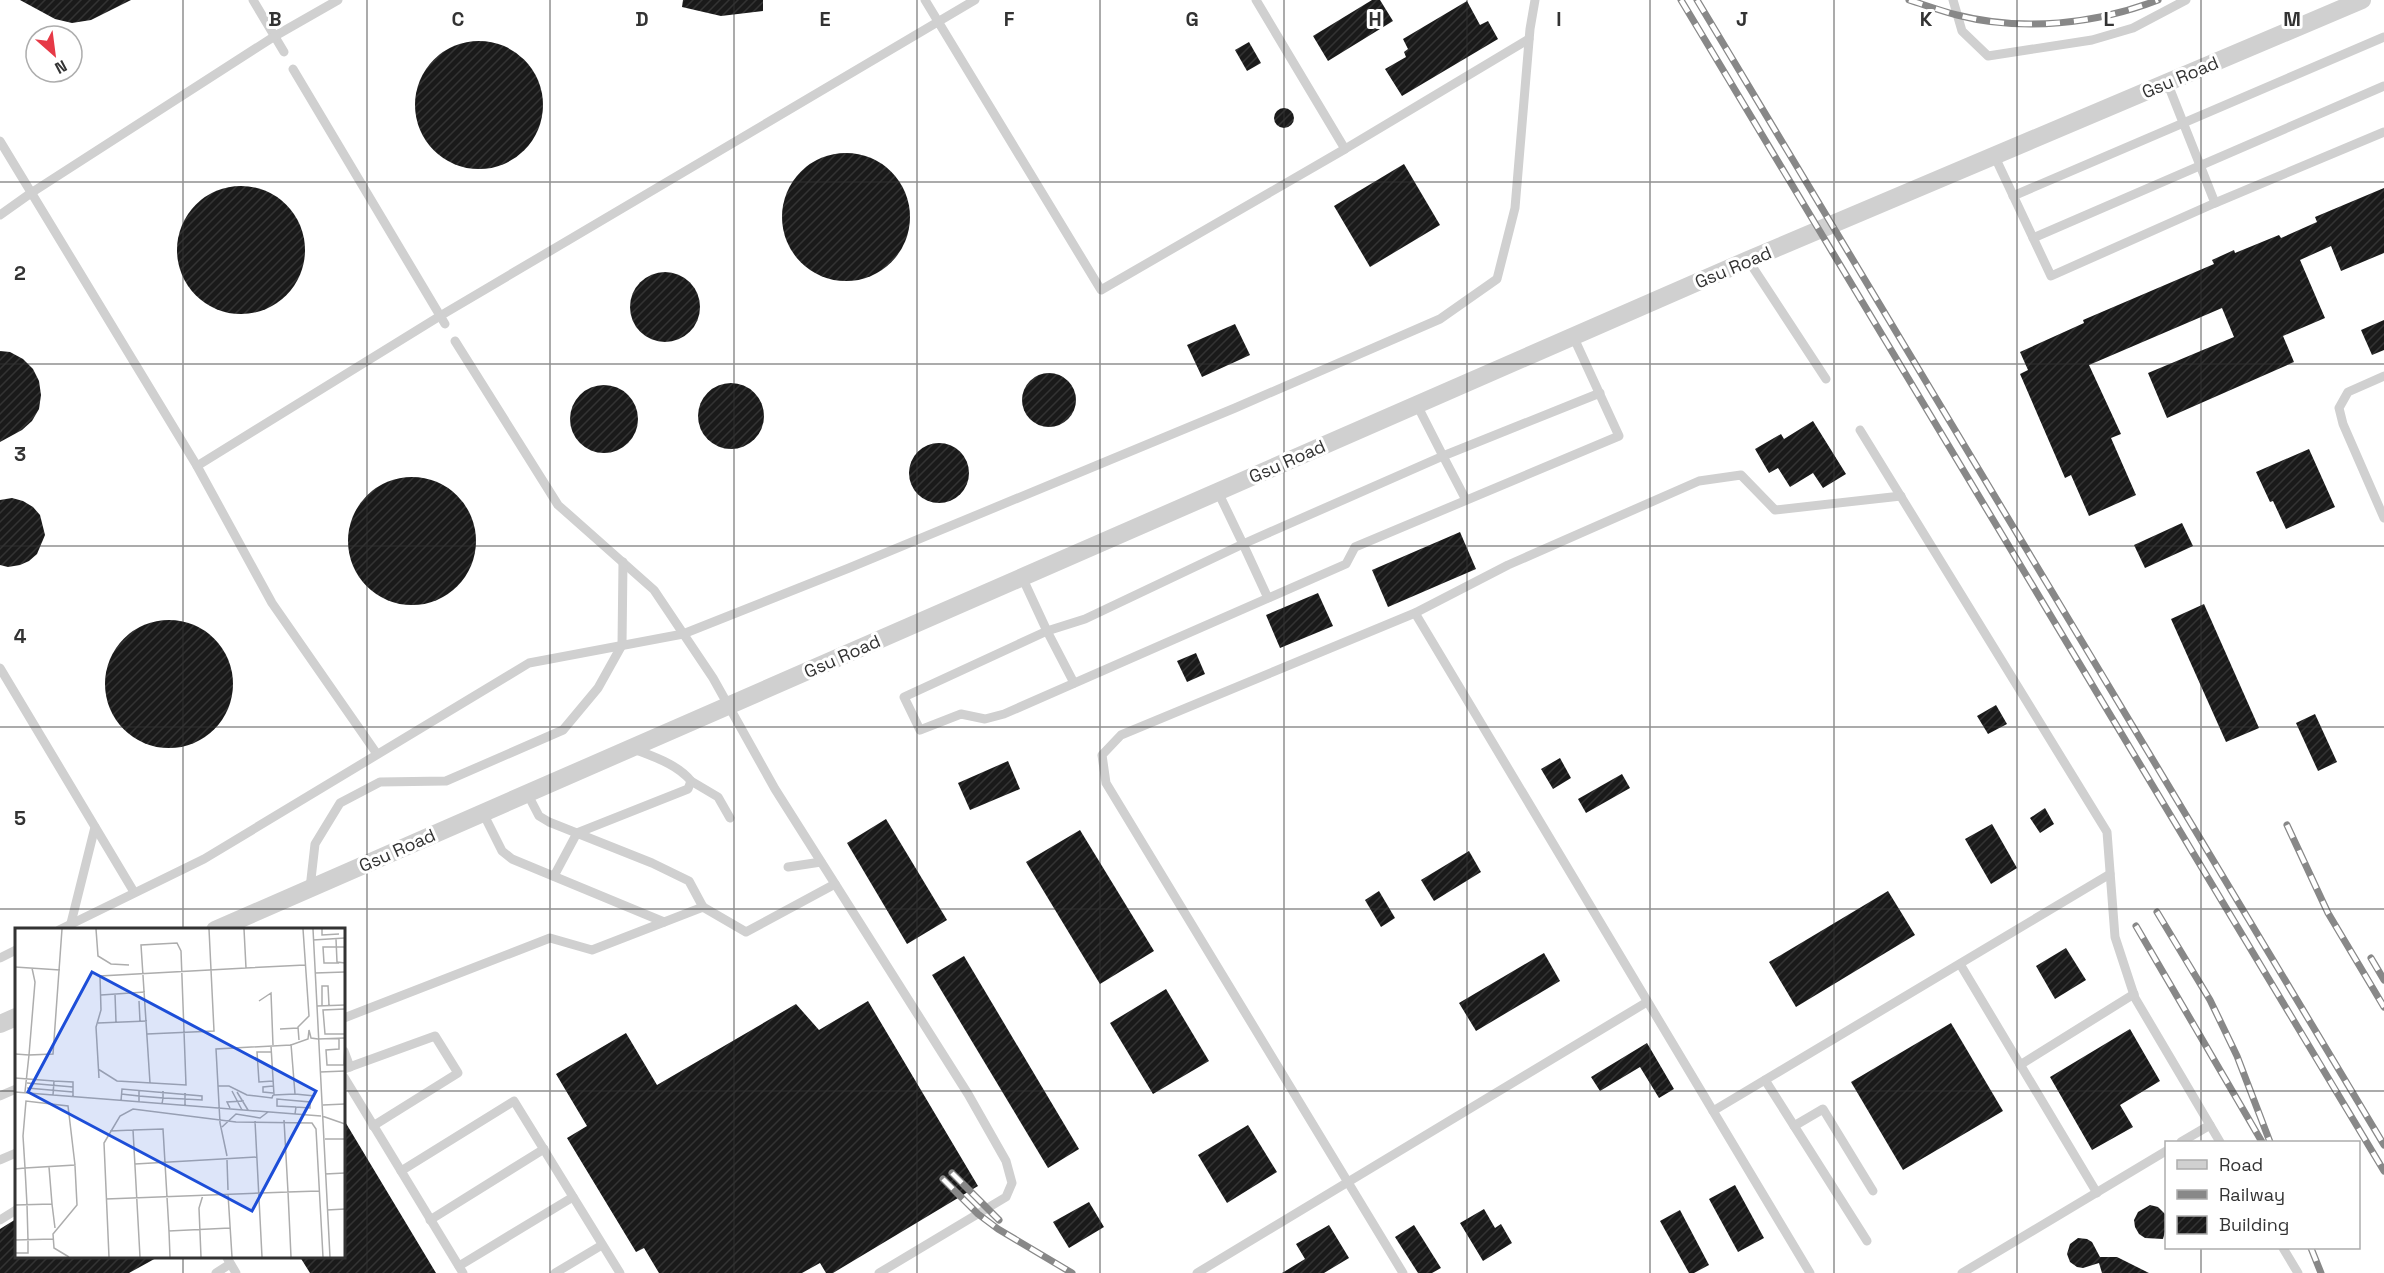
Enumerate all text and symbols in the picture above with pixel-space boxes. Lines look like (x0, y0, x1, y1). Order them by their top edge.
text: B (268, 6, 282, 32)
text: C (452, 6, 465, 32)
text: D (635, 6, 649, 32)
text: E (819, 6, 831, 32)
text: F (1004, 6, 1015, 32)
text: G (1185, 6, 1199, 32)
text: H (1368, 6, 1382, 32)
text: I (1556, 6, 1562, 32)
text: J (1736, 6, 1748, 32)
text: K (1920, 6, 1933, 32)
text: L (2104, 6, 2115, 32)
text: M (2283, 6, 2301, 32)
north arrow (24, 24, 84, 84)
street label: Gsu Road (2138, 51, 2222, 103)
text: N (51, 55, 70, 79)
street label: Gsu Road (1691, 241, 1775, 293)
text: 2 (14, 260, 26, 286)
street label: Gsu Road (1245, 434, 1329, 488)
text: 3 (14, 441, 26, 467)
text: 4 (14, 623, 27, 649)
street label: Gsu Road (800, 629, 884, 683)
text: 5 (14, 805, 26, 831)
street label: Gsu Road (355, 823, 439, 877)
inset map (15, 928, 345, 1258)
legend (2165, 1141, 2360, 1249)
text: Road (2219, 1153, 2263, 1176)
text: Railway (2219, 1183, 2285, 1206)
text: Building (2219, 1213, 2289, 1236)

